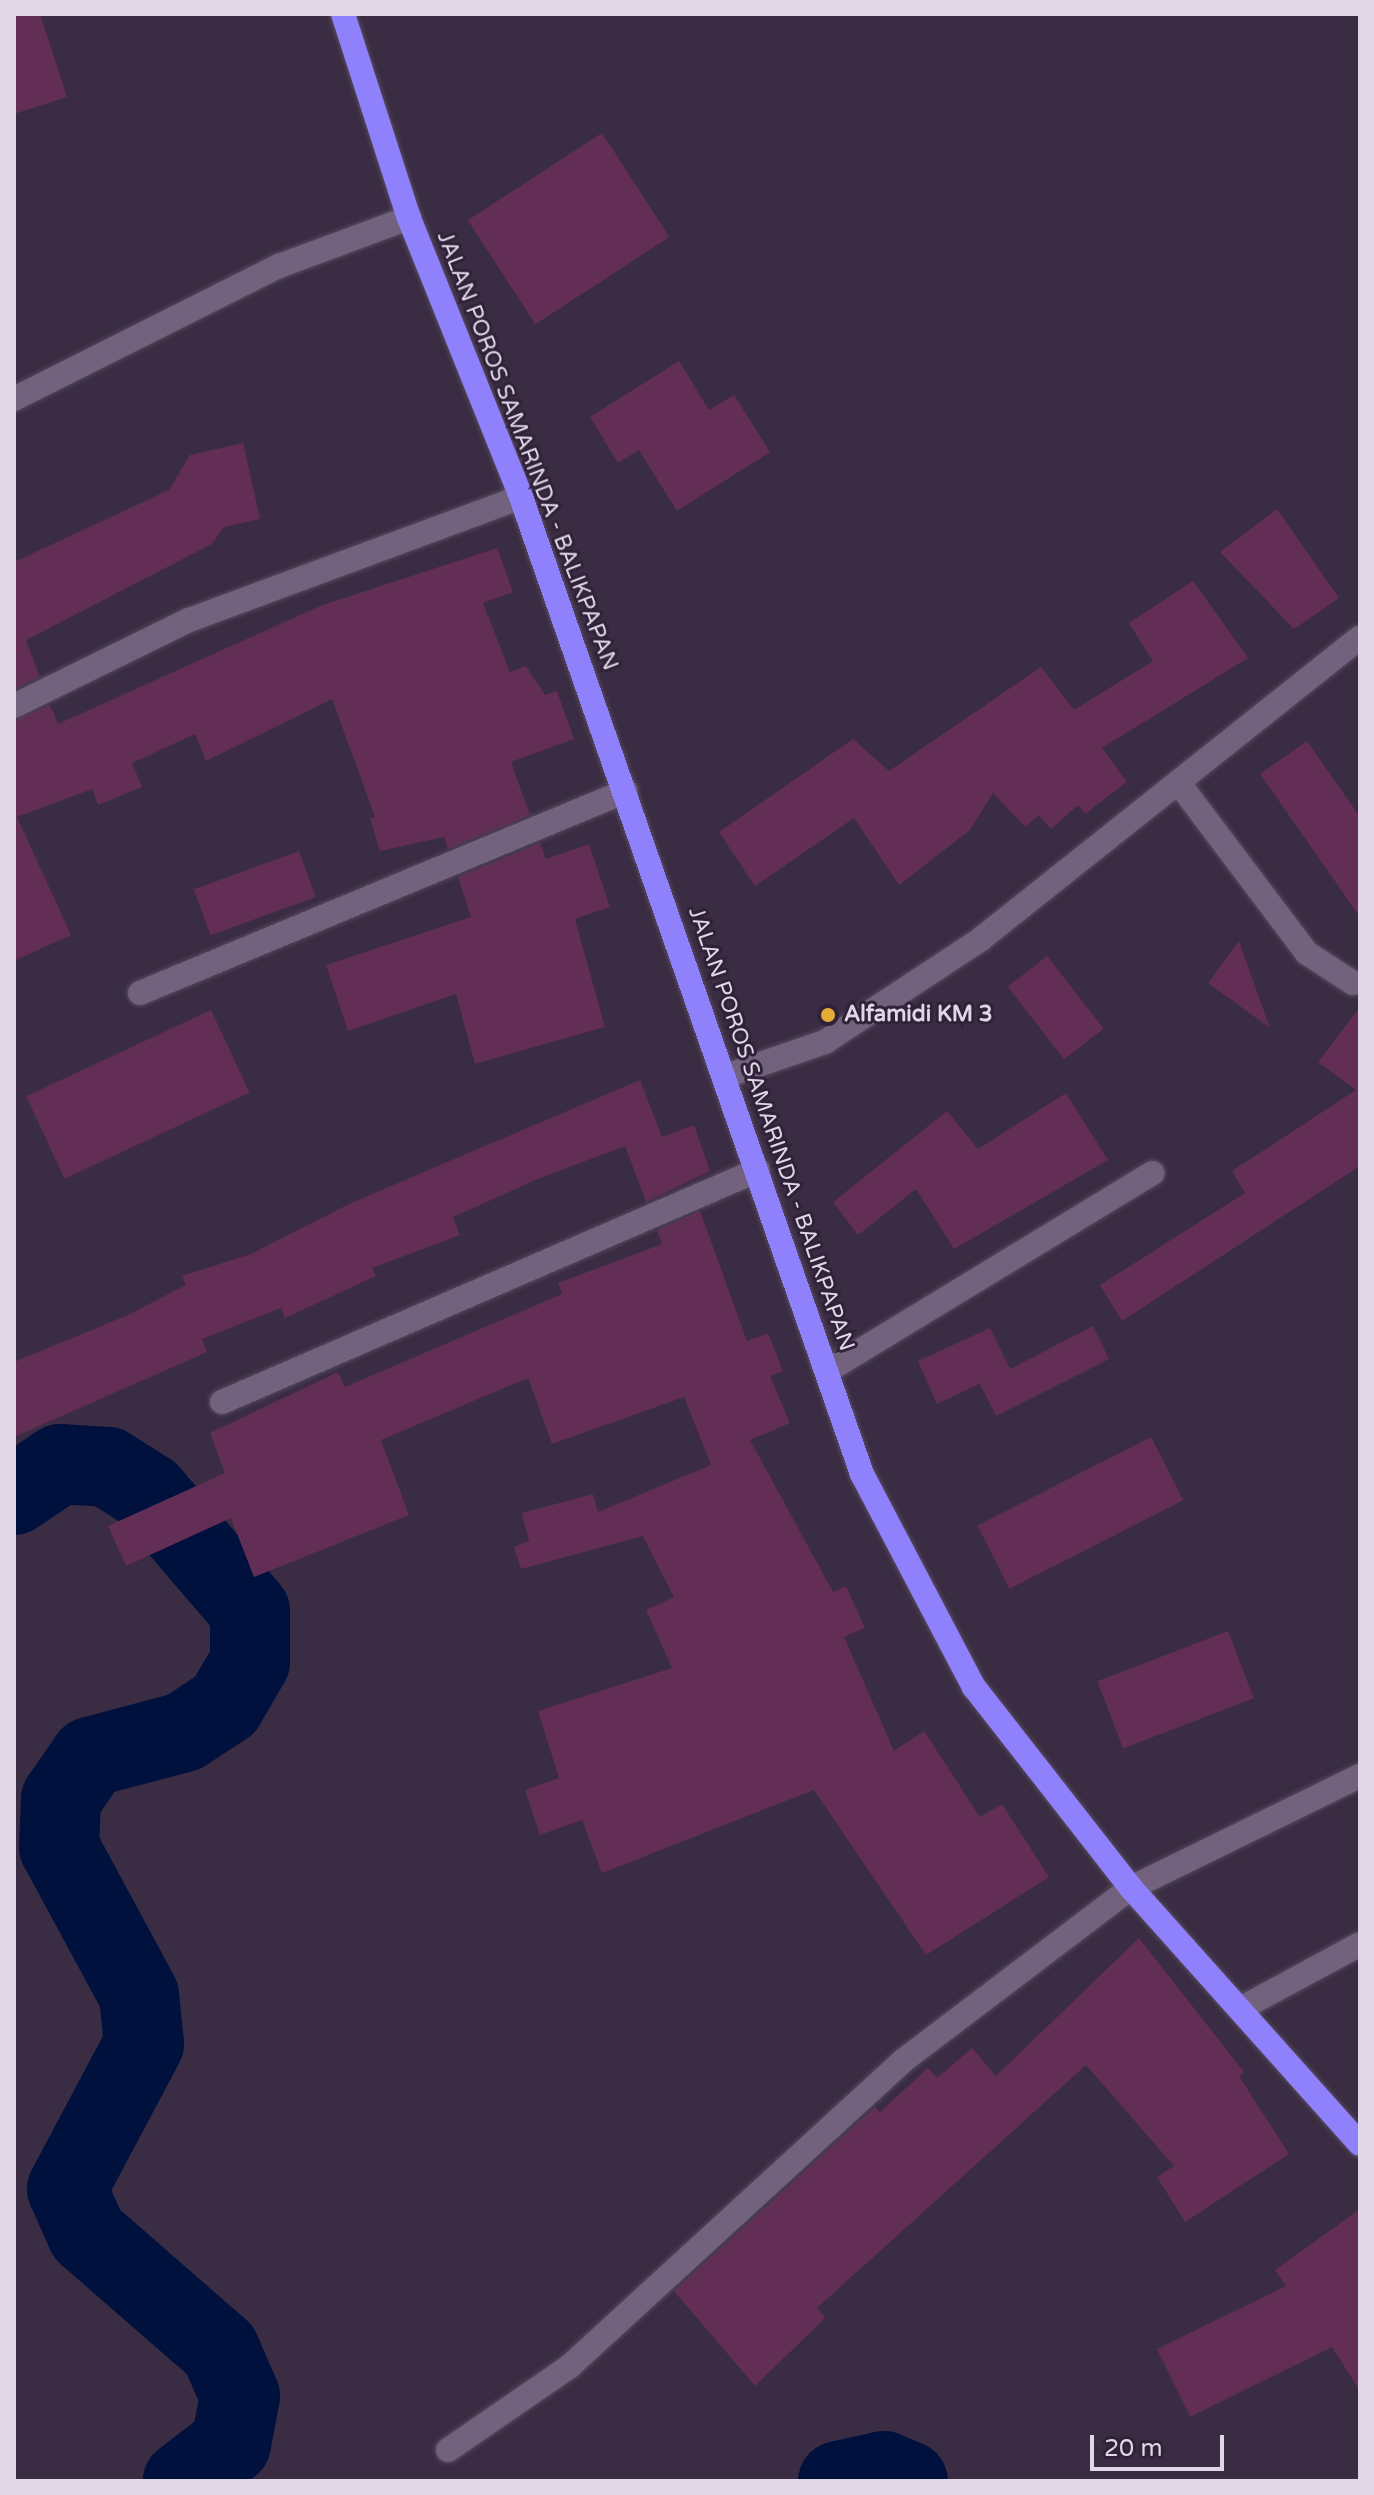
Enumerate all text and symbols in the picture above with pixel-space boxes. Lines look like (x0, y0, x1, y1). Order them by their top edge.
street label: JALAN POROS SAMARINDA - BALIKPAPAN (431, 228, 623, 674)
street label: JALAN POROS SAMARINDA - BALIKPAPAN (682, 904, 860, 1354)
place label: Alfamidi KM 3 (844, 1002, 992, 1028)
marker: Alfamidi KM 3 (819, 1006, 837, 1024)
scale bar (1094, 2419, 1228, 2469)
text: 20 m (1104, 2434, 1162, 2463)

